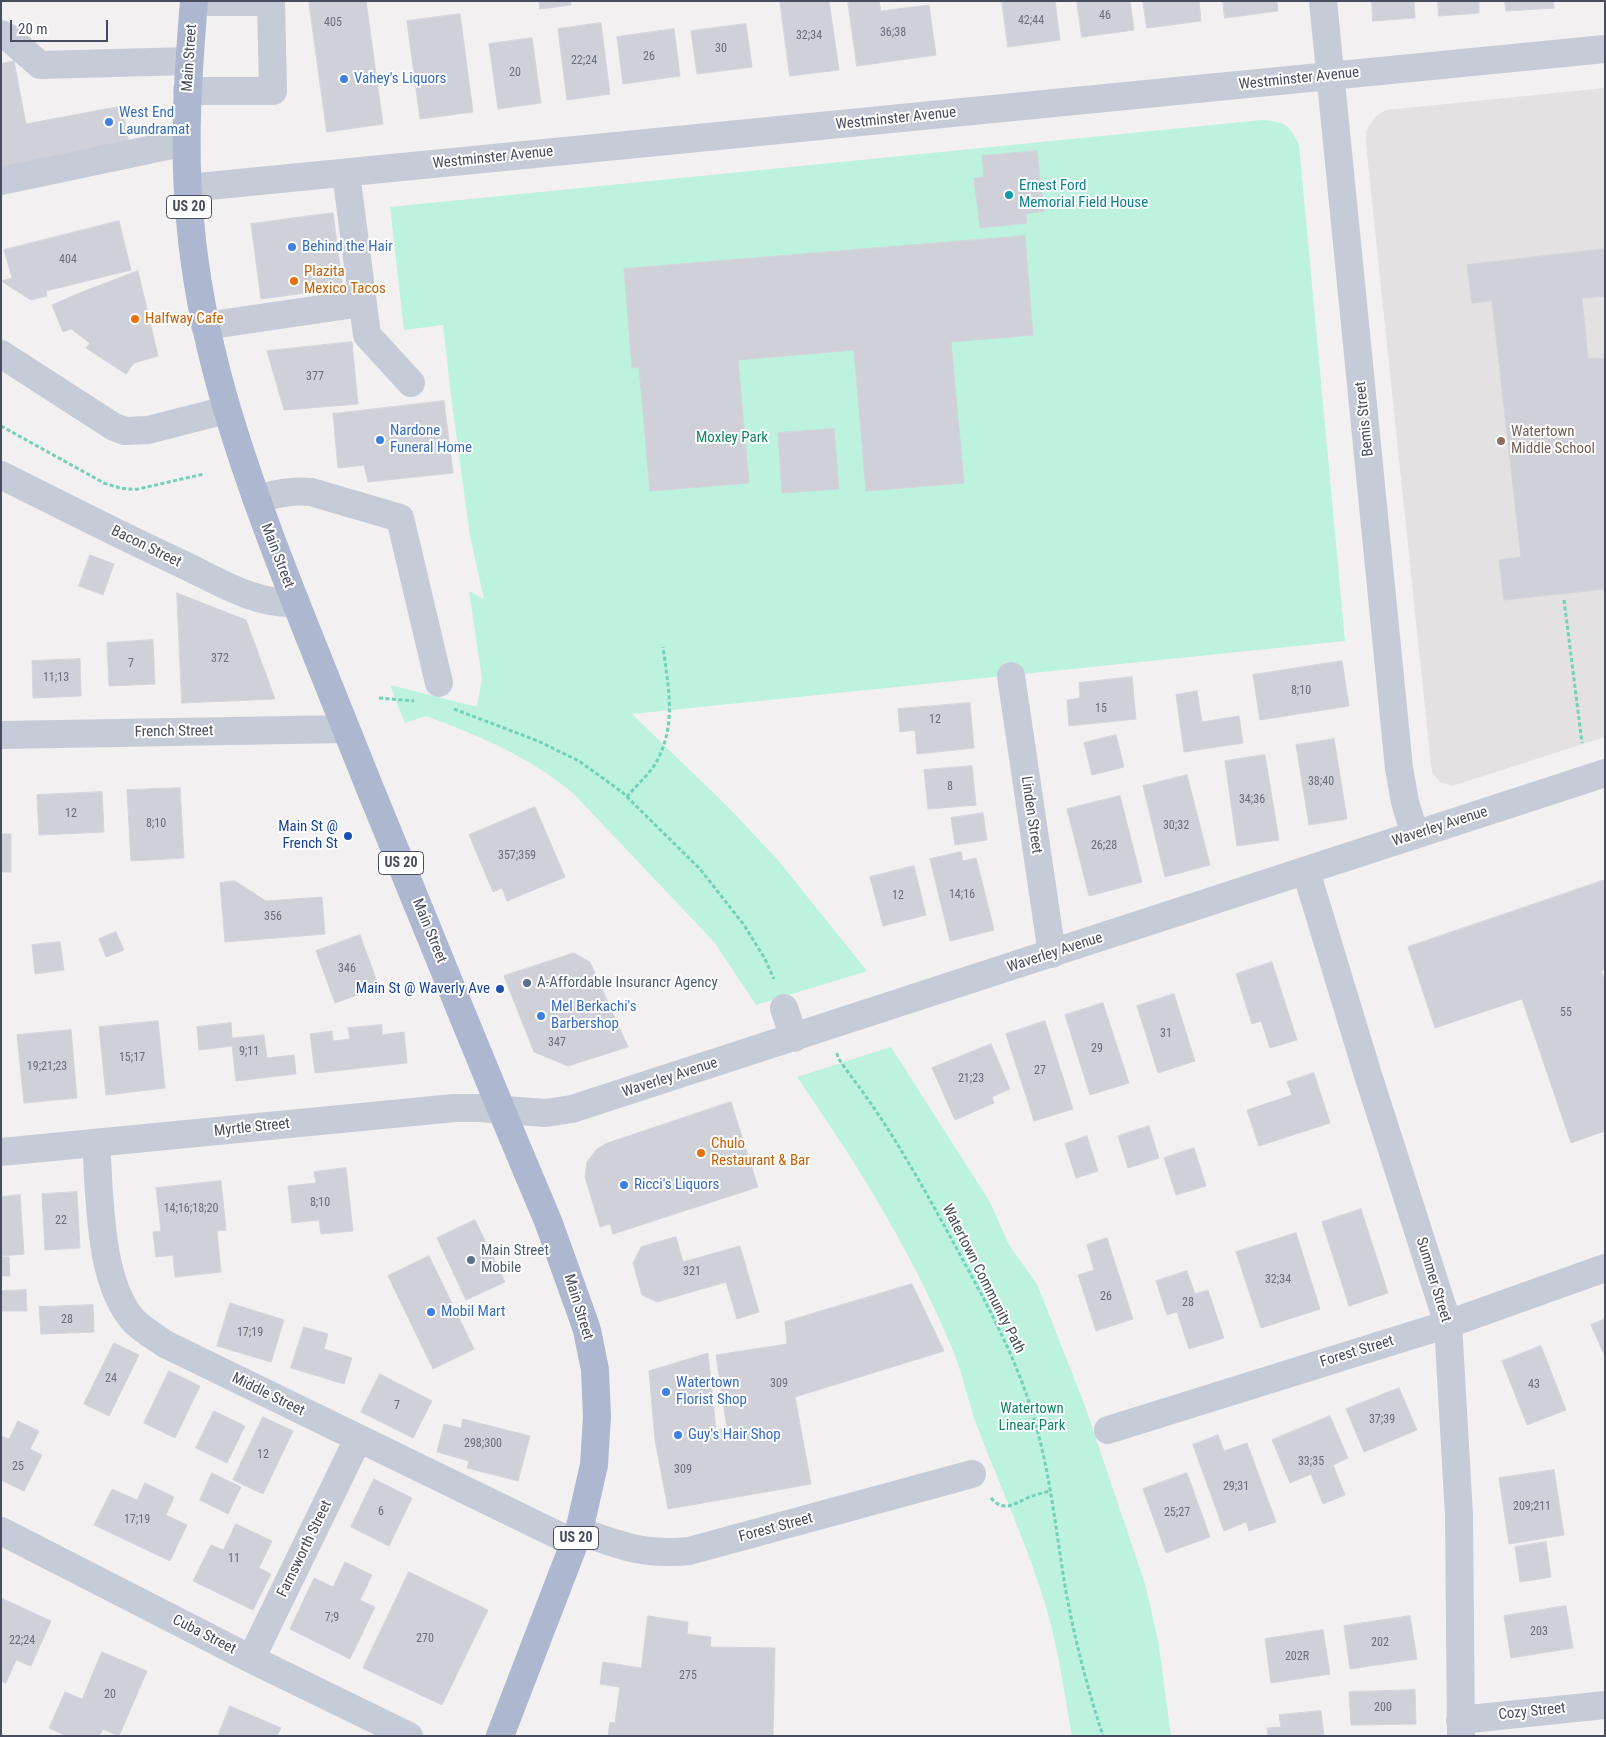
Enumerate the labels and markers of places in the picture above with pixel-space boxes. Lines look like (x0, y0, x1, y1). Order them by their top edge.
place label: Vahey's Liquors (354, 70, 446, 88)
marker: Vahey's Liquors (338, 73, 350, 85)
place label: West End Laundramat (119, 104, 190, 139)
marker: West End Laundramat (103, 116, 115, 128)
place label: Ernest Ford Memorial Field House (1019, 177, 1148, 212)
marker: Ernest Ford Memorial Field House (1003, 189, 1015, 201)
place label: Behind the Hair (302, 238, 393, 256)
marker: Behind the Hair (286, 241, 298, 253)
place label: Plazita Mexico Tacos (304, 263, 386, 298)
marker: Plazita Mexico Tacos (288, 275, 300, 287)
place label: Halfway Cafe (145, 310, 223, 328)
marker: Halfway Cafe (129, 313, 141, 325)
place label: Nardone Funeral Home (390, 422, 472, 457)
place label: Watertown Middle School (1511, 423, 1595, 458)
marker: Nardone Funeral Home (374, 434, 386, 446)
marker: Watertown Middle School (1495, 435, 1507, 447)
place label: Main St @ French St (278, 818, 338, 853)
marker: Main St @ French St (342, 830, 354, 842)
place label: A-Affordable Insurancr Agency (537, 974, 718, 992)
marker: A-Affordable Insurancr Agency (521, 977, 533, 989)
place label: Main St @ Waverly Ave (356, 980, 490, 998)
marker: Main St @ Waverly Ave (494, 983, 506, 995)
place label: Mel Berkachi's Barbershop (551, 998, 636, 1033)
marker: Mel Berkachi's Barbershop (535, 1010, 547, 1022)
place label: Chulo Restaurant & Bar (711, 1135, 810, 1170)
marker: Chulo Restaurant & Bar (695, 1147, 707, 1159)
place label: Ricci's Liquors (634, 1176, 719, 1194)
marker: Ricci's Liquors (618, 1179, 630, 1191)
place label: Main Street Mobile (481, 1242, 549, 1277)
marker: Main Street Mobile (465, 1254, 477, 1266)
place label: Mobil Mart (441, 1303, 505, 1321)
marker: Mobil Mart (425, 1306, 437, 1318)
place label: Watertown Florist Shop (676, 1374, 747, 1409)
marker: Watertown Florist Shop (660, 1386, 672, 1398)
place label: Guy's Hair Shop (688, 1426, 781, 1444)
marker: Guy's Hair Shop (672, 1429, 684, 1441)

